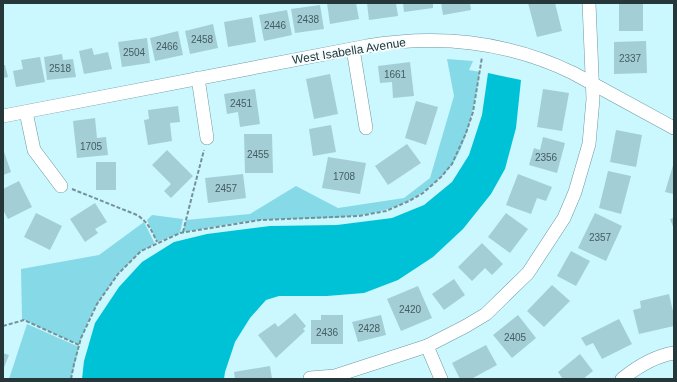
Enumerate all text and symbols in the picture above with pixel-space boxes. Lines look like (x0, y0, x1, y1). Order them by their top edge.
house number: 2438 (297, 14, 320, 25)
house number: 2446 (264, 20, 287, 31)
house number: 2458 (191, 34, 214, 45)
street label: West Isabella Avenue (291, 35, 407, 67)
house number: 2466 (156, 41, 179, 52)
house number: 2504 (123, 47, 146, 58)
house number: 2337 (619, 53, 642, 64)
house number: 2518 (49, 63, 72, 74)
house number: 1661 (384, 69, 407, 80)
house number: 2451 (230, 98, 253, 109)
house number: 1705 (80, 141, 103, 152)
house number: 2455 (247, 149, 270, 160)
house number: 2356 (535, 152, 558, 163)
house number: 1708 (333, 171, 356, 182)
house number: 2457 (215, 183, 238, 194)
house number: 2357 (589, 232, 612, 243)
house number: 2420 (399, 304, 422, 315)
house number: 2428 (358, 323, 381, 334)
house number: 2436 (316, 327, 339, 338)
house number: 2405 (504, 332, 527, 343)

